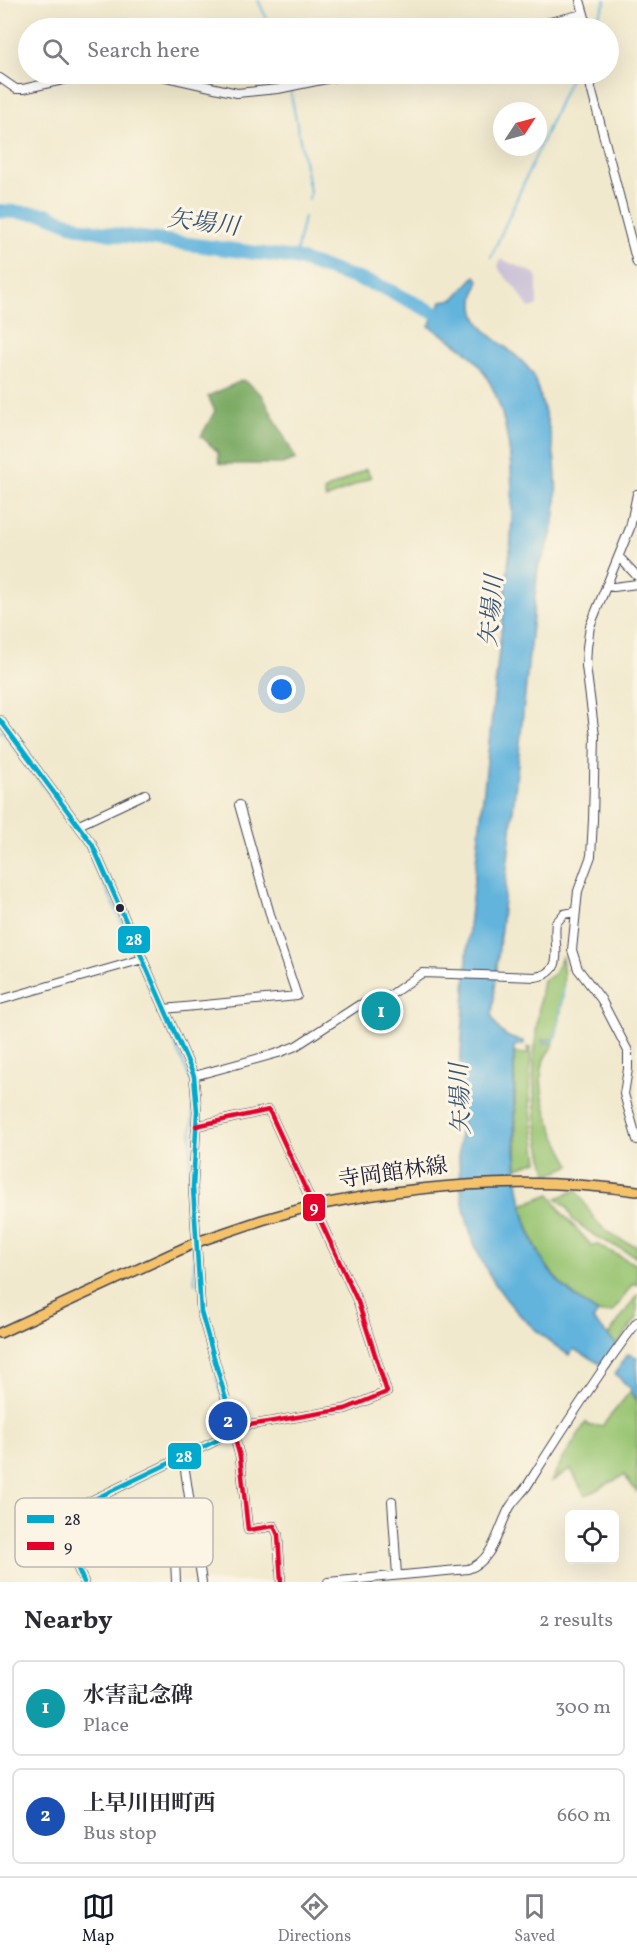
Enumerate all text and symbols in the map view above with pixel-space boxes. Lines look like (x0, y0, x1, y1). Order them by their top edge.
search box (18, 18, 619, 84)
icon: search (39, 35, 72, 68)
text: Search here (87, 36, 200, 67)
north arrow (493, 102, 547, 156)
water label: 矢場川 (165, 203, 244, 246)
water label: 矢場川 (473, 571, 513, 648)
your location (267, 675, 296, 704)
unlabelled marker (114, 902, 126, 914)
line badge: 28 (117, 925, 151, 954)
text: 28 (125, 930, 143, 952)
pin: 1 (362, 988, 400, 1034)
water label: 矢場川 (444, 1059, 480, 1136)
street label: 寺岡館林線 (336, 1151, 450, 1197)
line badge: 9 (302, 1193, 326, 1222)
text: 9 (310, 1198, 319, 1220)
pin: 2 (208, 1398, 248, 1444)
line badge: 28 (167, 1442, 202, 1470)
text: 28 (175, 1447, 193, 1469)
legend (15, 1498, 213, 1567)
text: 28 (64, 1510, 81, 1532)
map controls (565, 1510, 619, 1564)
button: locate (565, 1510, 619, 1564)
text: 9 (64, 1537, 72, 1559)
text: Nearby (24, 1603, 113, 1639)
text: 2 results (539, 1607, 613, 1635)
text: 水害記念碑 (83, 1681, 193, 1712)
text: 1 (41, 1694, 50, 1722)
text: 300 m (555, 1694, 611, 1722)
text: Place (83, 1712, 129, 1740)
text: 上早川田町西 (83, 1789, 215, 1820)
text: 2 (40, 1802, 51, 1830)
text: 660 m (557, 1802, 611, 1830)
text: Bus stop (83, 1820, 157, 1848)
tab: Map (82, 1890, 115, 1948)
tab: Directions (278, 1890, 351, 1948)
tab: Saved (514, 1890, 555, 1948)

